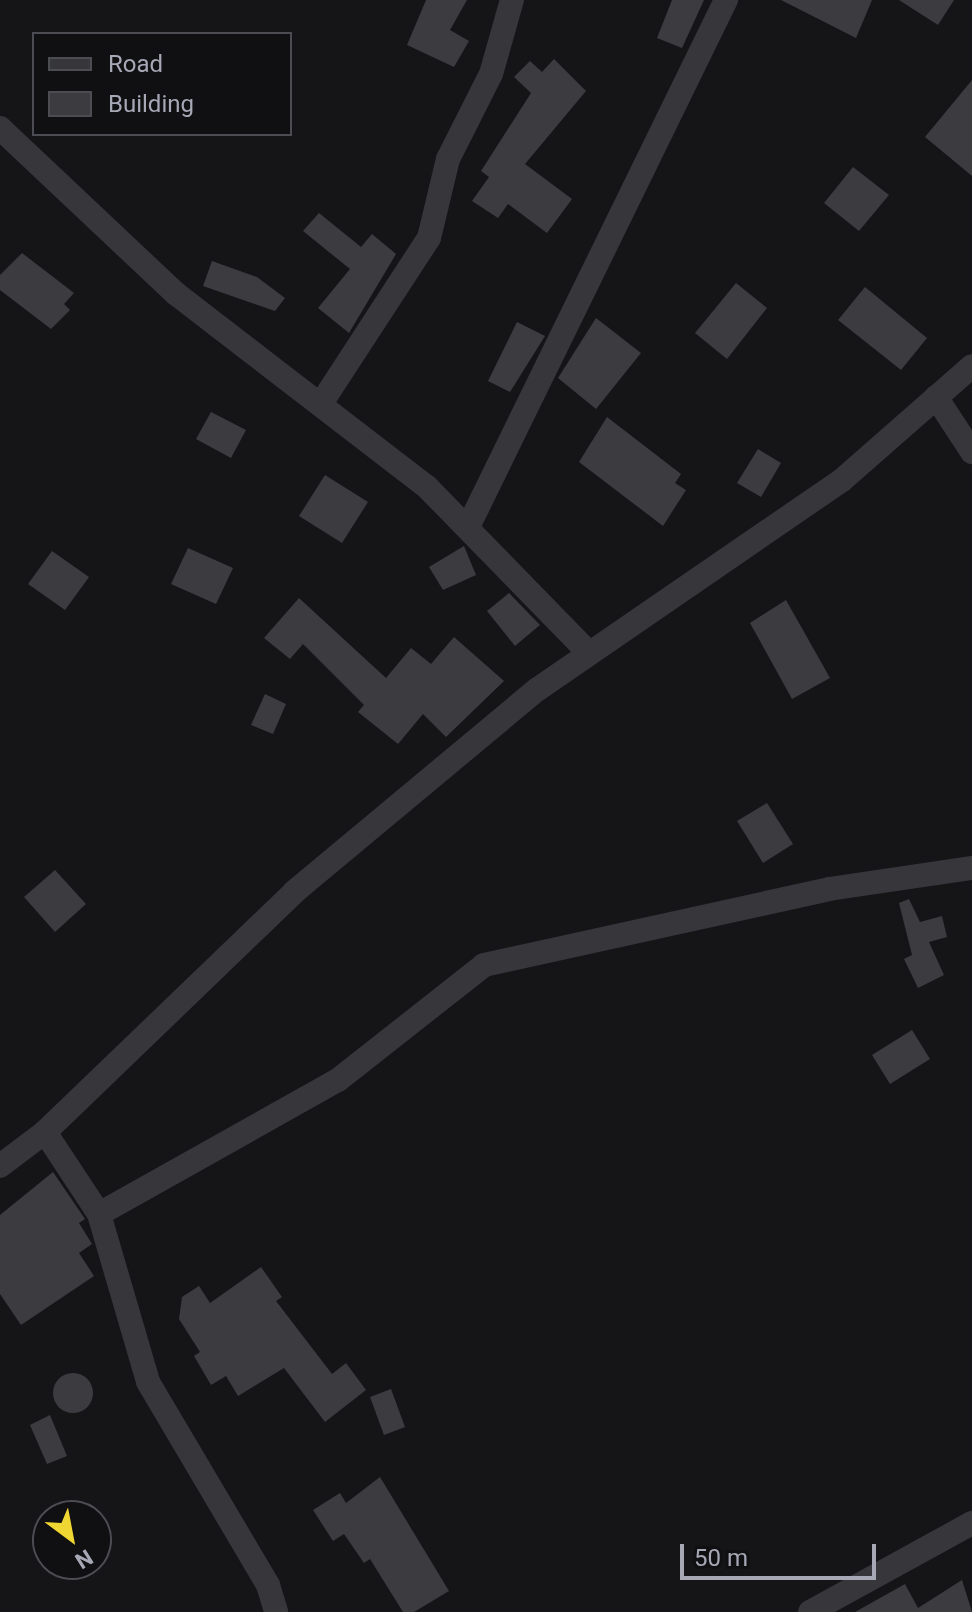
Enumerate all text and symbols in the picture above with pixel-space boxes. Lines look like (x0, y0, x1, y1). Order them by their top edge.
legend (32, 32, 292, 136)
text: Road (108, 50, 163, 78)
text: Building (108, 90, 194, 118)
north arrow (32, 1500, 112, 1580)
scale bar (684, 1528, 880, 1578)
text: N (71, 1544, 97, 1574)
text: 50 m (694, 1544, 748, 1572)

